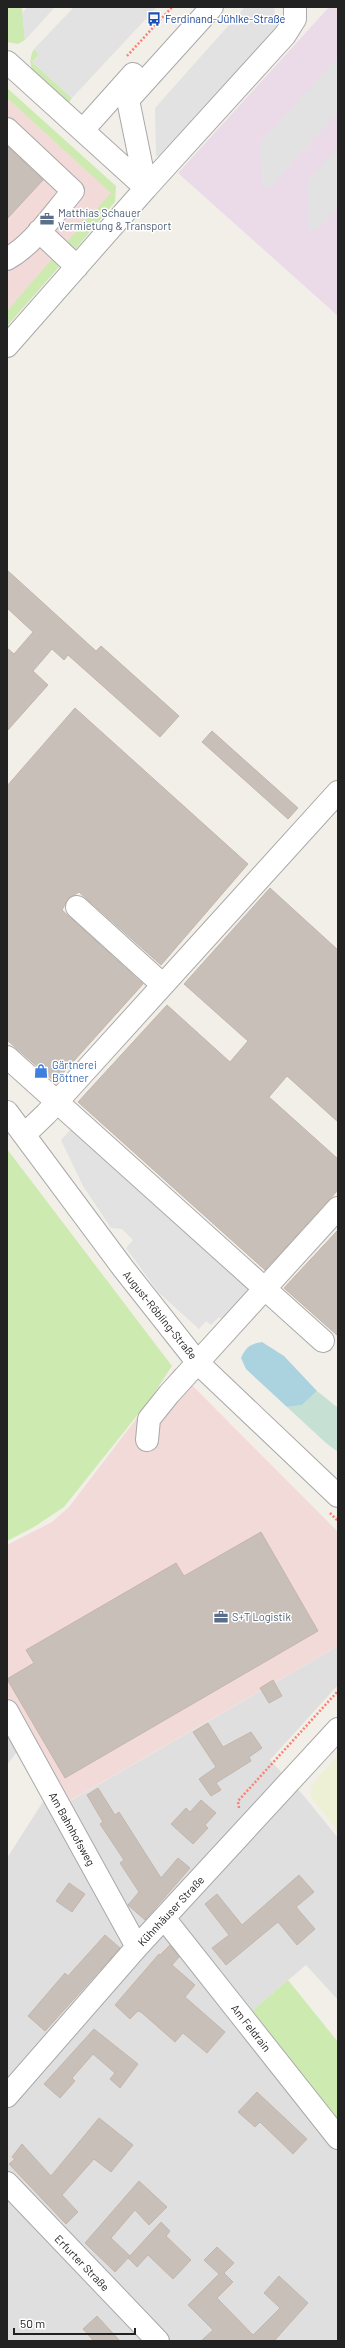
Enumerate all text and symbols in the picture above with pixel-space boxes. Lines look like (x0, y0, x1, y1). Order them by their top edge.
bus stop icon: Ferdinand-Jühlke-Straße (146, 11, 162, 27)
place label: Ferdinand-Jühlke-Straße (165, 12, 286, 25)
place label: Matthias Schauer Vermietung & Transport (58, 206, 172, 232)
office icon: Matthias Schauer Vermietung & Transport (39, 211, 55, 227)
place label: Gärtnerei Böttner (52, 1058, 97, 1084)
shop icon: Gärtnerei Böttner (33, 1063, 49, 1079)
street label: August-Röbling-Straße (121, 1268, 200, 1362)
office icon: S+T Logistik (213, 1609, 229, 1625)
place label: S+T Logistik (232, 1610, 291, 1623)
street label: Am Bahnhofsweg (47, 1790, 98, 1868)
street label: Kühnhäuser Straße (135, 1873, 207, 1948)
street label: Am Feldrain (229, 2001, 274, 2054)
street label: Erfurter Straße (52, 2232, 112, 2293)
scale bar (14, 2310, 135, 2336)
text: 50 m (20, 2316, 45, 2330)

